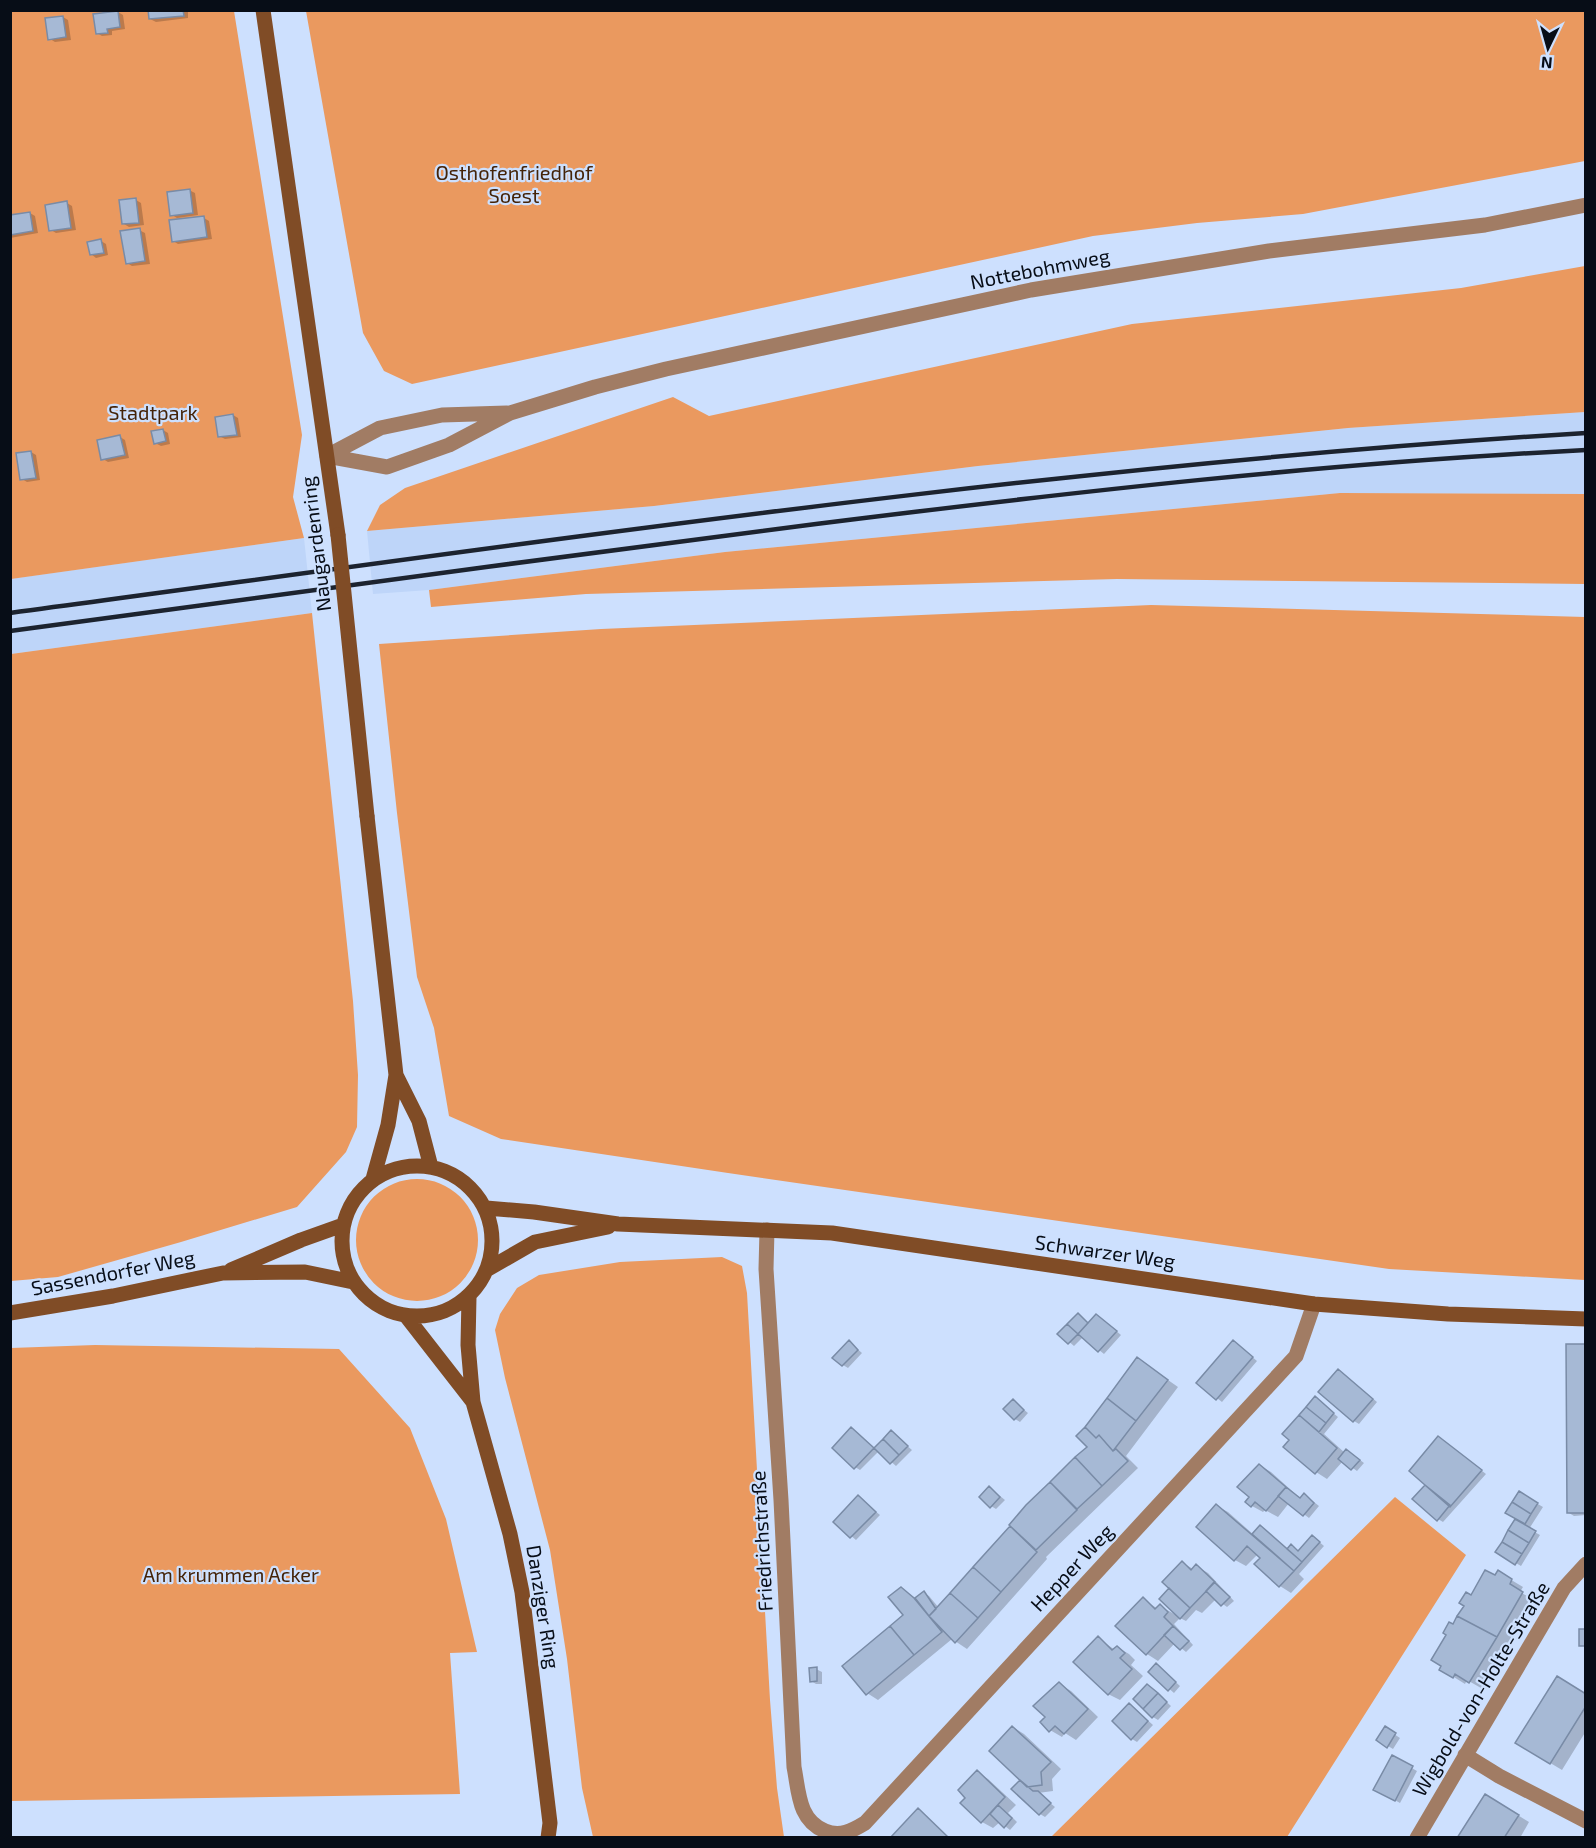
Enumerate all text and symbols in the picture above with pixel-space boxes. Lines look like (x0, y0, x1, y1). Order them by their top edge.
north arrow (1518, 18, 1578, 78)
text: N (1540, 53, 1553, 73)
park label: Osthofenfriedhof Soest (435, 160, 593, 207)
street label: Nottebohmweg (968, 243, 1112, 293)
park label: Stadtpark (108, 400, 198, 424)
street label: Naugardenring (295, 475, 335, 613)
street label: Schwarzer Weg (1034, 1229, 1177, 1273)
street label: Sassendorfer Weg (29, 1244, 197, 1300)
street label: Friedrichstraße (745, 1470, 777, 1612)
street label: Hepper Weg (1025, 1519, 1118, 1616)
street label: Danziger Ring (522, 1543, 566, 1670)
park label: Am krummen Acker (143, 1562, 319, 1586)
street label: Wigbold-von-Holte-Straße (1406, 1577, 1554, 1800)

